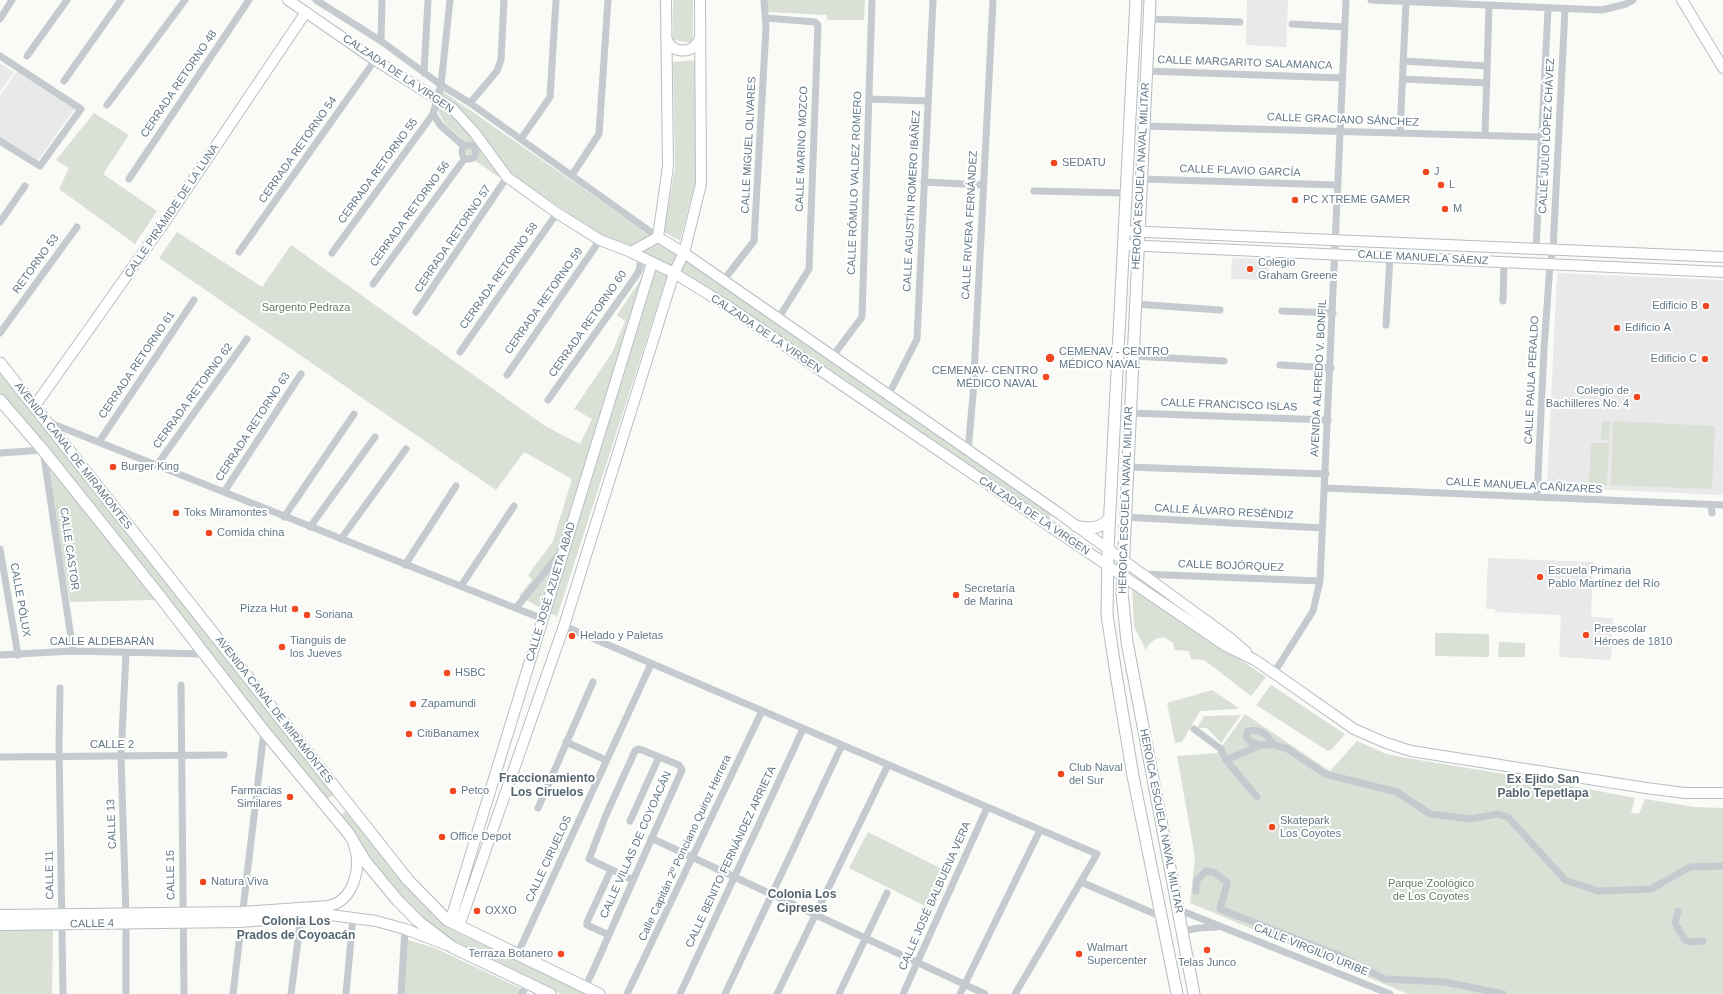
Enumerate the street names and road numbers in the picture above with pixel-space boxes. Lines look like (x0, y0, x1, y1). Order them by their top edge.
street label: CERRADA RETORNO 48 (138, 28, 220, 140)
street label: CALZADA DE LA VIRGEN (340, 32, 456, 116)
street label: CALLE MARGARITO SALAMANCA (1157, 53, 1333, 73)
street label: CALLE JULIO LÓPEZ CHÁVEZ (1536, 58, 1558, 214)
street label: CALLE MIGUEL OLIVARES (739, 76, 759, 214)
street label: HEROICA ESCUELA NAVAL MILITAR (1129, 82, 1153, 270)
street label: CALLE MARINO MOZCO (793, 86, 811, 212)
street label: CALLE RÓMULO VALDEZ ROMERO (845, 91, 865, 275)
street label: CERRADA RETORNO 54 (256, 94, 340, 206)
street label: CALLE AGUSTÍN ROMERO IBÁÑEZ (901, 110, 923, 292)
street label: CALLE GRACIANO SÁNCHEZ (1267, 111, 1419, 129)
street label: CERRADA RETORNO 55 (335, 116, 421, 226)
street label: CALLE PIRÁMIDE DE LA LUNA (122, 142, 222, 280)
street label: CALLE RIVERA FERNÁNDEZ (960, 150, 980, 300)
street label: CERRADA RETORNO 56 (367, 159, 453, 269)
street label: CALLE FLAVIO GARCÍA (1179, 162, 1301, 180)
street label: CERRADA RETORNO 57 (412, 183, 494, 295)
street label: CERRADA RETORNO 58 (457, 220, 541, 332)
street label: RETORNO 53 (10, 232, 62, 296)
street label: CERRADA RETORNO 59 (502, 245, 586, 357)
street label: CALLE MANUELA SÁENZ (1357, 248, 1489, 268)
street label: CERRADA RETORNO 60 (546, 268, 630, 380)
street label: CALZADA DE LA VIRGEN (708, 292, 824, 376)
street label: AVENIDA ALFREDO V. BONFIL (1308, 299, 1330, 457)
street label: CERRADA RETORNO 61 (96, 309, 178, 421)
street label: CALLE PAULA PERALDO (1522, 315, 1542, 445)
street label: CERRADA RETORNO 62 (150, 341, 236, 451)
street label: CERRADA RETORNO 63 (213, 370, 293, 484)
street label: AVENIDA CANAL DE MIRAMONTES (11, 380, 135, 532)
street label: CALLE FRANCISCO ISLAS (1160, 396, 1298, 414)
street label: HEROICA ESCUELA NAVAL MILITAR (1116, 406, 1136, 594)
street label: CALZADA DE LA VIRGEN (976, 474, 1092, 558)
street label: CALLE MANUELA CAÑIZARES (1445, 475, 1603, 497)
street label: CALLE ÁLVARO RESÉNDIZ (1154, 502, 1294, 522)
street label: CALLE CASTOR (57, 507, 81, 591)
street label: CALLE JOSÉ AZUETA ABAD (523, 521, 579, 663)
street label: CALLE BOJÓRQUEZ (1178, 558, 1284, 574)
street label: CALLE PÓLUX (7, 562, 33, 638)
street label: AVENIDA CANAL DE MIRAMONTES (212, 634, 336, 786)
street label: CALLE ALDEBARÁN (50, 635, 154, 649)
street label: HEROICA ESCUELA NAVAL MILITAR (1137, 728, 1185, 914)
street label: CALLE 2 (90, 738, 134, 752)
street label: Calle Capitán 2º Ponciano Quiroz Herrera (636, 753, 734, 943)
street label: CALLE BENITO FERNÁNDEZ ARRIETA (683, 764, 779, 950)
street label: CALLE VILLAS DE COYOACÁN (598, 769, 674, 921)
street label: CALLE 13 (105, 799, 119, 849)
street label: CALLE CIRUELOS (523, 814, 575, 904)
street label: CALLE JOSÉ BALBUENA VERA (896, 820, 974, 972)
street label: CALLE 11 (43, 850, 57, 900)
street label: CALLE 15 (164, 850, 178, 900)
street label: CALLE 4 (70, 917, 114, 931)
street label: CALLE VIRGILIO URIBE (1252, 921, 1370, 979)

